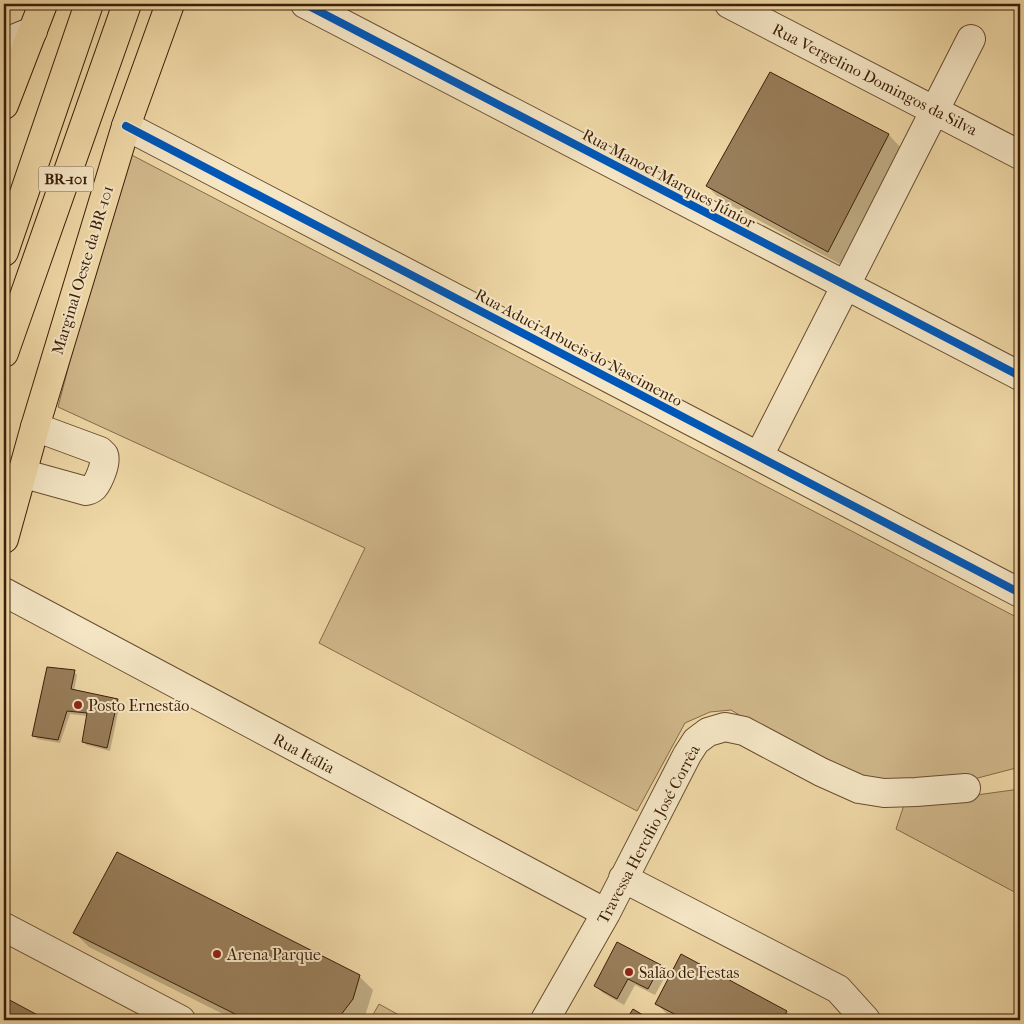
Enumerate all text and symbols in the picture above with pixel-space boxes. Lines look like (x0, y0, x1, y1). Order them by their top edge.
street label: Rua Vergelino Domingos da Silva (769, 19, 981, 140)
street label: Rua Manoel Marques Júnior (579, 125, 759, 232)
road number: BR-101 (38, 166, 94, 192)
street label: Marginal Oeste da BR-101 (48, 183, 117, 357)
street label: Rua Aduci Arbueis do Nascimento (472, 285, 686, 410)
place label: Posto Ernestão (88, 696, 189, 715)
marker: Posto Ernestão (72, 699, 84, 711)
street label: Rua Itália (270, 729, 338, 778)
street label: Travessa Hercílio José Corrêa (593, 741, 704, 927)
place label: Arena Parque (226, 945, 321, 964)
marker: Arena Parque (211, 948, 223, 960)
place label: Salão de Festas (639, 963, 740, 982)
marker: Salão de Festas (623, 966, 635, 978)

